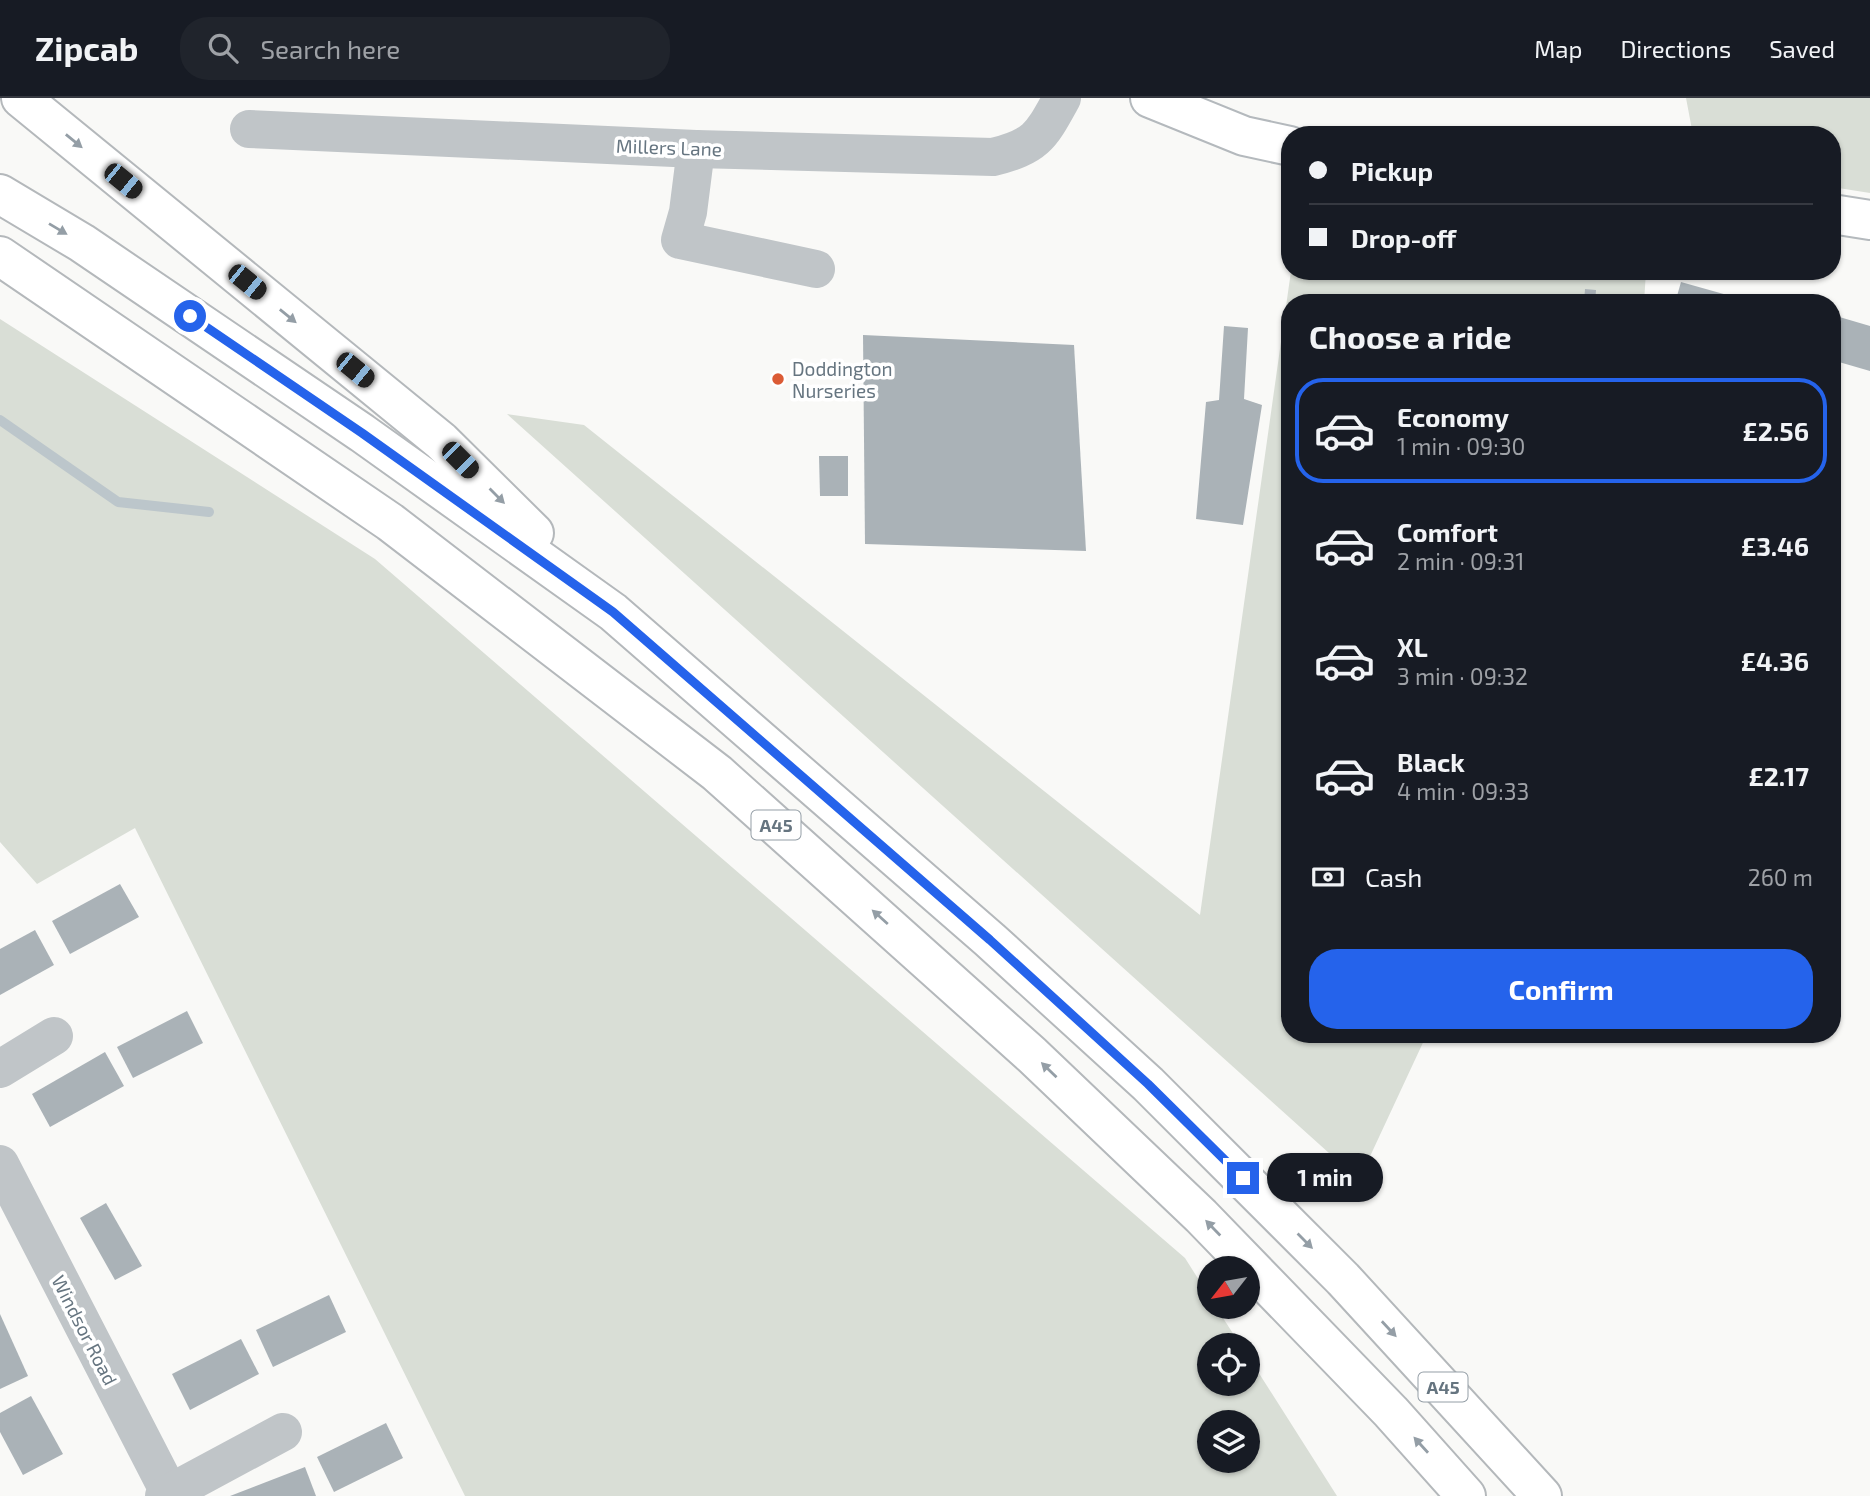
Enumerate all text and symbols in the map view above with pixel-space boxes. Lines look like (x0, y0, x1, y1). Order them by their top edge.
search box (180, 17, 670, 80)
text: Zipcab (35, 28, 138, 68)
icon: search (204, 29, 242, 67)
text: Search here (260, 33, 400, 64)
text: Map (1534, 34, 1582, 63)
text: Directions (1620, 34, 1731, 63)
text: Saved (1769, 34, 1835, 63)
one-way arrow (66, 133, 83, 148)
street label: Millers Lane (616, 134, 722, 160)
text: Pickup (1351, 155, 1433, 186)
car (101, 160, 146, 202)
text: Drop-off (1351, 222, 1456, 253)
one-way arrow (49, 223, 68, 235)
car (225, 261, 270, 303)
route start (174, 300, 206, 332)
one-way arrow (279, 308, 297, 323)
text: Choose a ride (1309, 317, 1512, 355)
car (333, 349, 378, 391)
place label: Doddington Nurseries (792, 357, 893, 402)
marker: Doddington Nurseries (770, 371, 786, 387)
icon: car (1313, 399, 1376, 462)
text: Economy (1397, 401, 1509, 432)
text: £2.56 (1743, 415, 1809, 446)
text: 1 min · 09:30 (1397, 432, 1525, 460)
car (438, 438, 483, 482)
one-way arrow (489, 488, 506, 505)
icon: car (1313, 514, 1376, 577)
text: Comfort (1397, 516, 1498, 547)
text: £3.46 (1741, 530, 1809, 561)
text: 2 min · 09:31 (1397, 547, 1524, 575)
icon: car (1313, 629, 1376, 692)
text: XL (1397, 631, 1428, 662)
text: £4.36 (1741, 645, 1809, 676)
text: 3 min · 09:32 (1397, 662, 1528, 690)
icon: car (1313, 744, 1376, 807)
text: Black (1397, 746, 1465, 777)
text: £2.17 (1748, 760, 1809, 791)
text: 4 min · 09:33 (1397, 777, 1529, 805)
road number: A45 (752, 810, 800, 840)
icon: cash (1309, 858, 1347, 896)
text: Cash (1365, 861, 1422, 892)
text: 260 m (1748, 863, 1813, 891)
one-way arrow (871, 909, 889, 925)
button: Confirm (1309, 949, 1813, 1029)
one-way arrow (1040, 1062, 1057, 1079)
callout: 1 min (1268, 1154, 1383, 1202)
route end (1227, 1162, 1259, 1194)
text: 1 min (1297, 1163, 1353, 1191)
one-way arrow (1204, 1219, 1221, 1236)
one-way arrow (1297, 1232, 1314, 1249)
north arrow (1197, 1256, 1260, 1320)
map controls (1197, 1256, 1260, 1473)
street label: Windsor Road (47, 1271, 123, 1389)
one-way arrow (1381, 1320, 1397, 1337)
button: locate (1197, 1333, 1260, 1396)
road number: A45 (1418, 1372, 1468, 1402)
button: layers (1197, 1410, 1260, 1473)
one-way arrow (1413, 1437, 1429, 1454)

